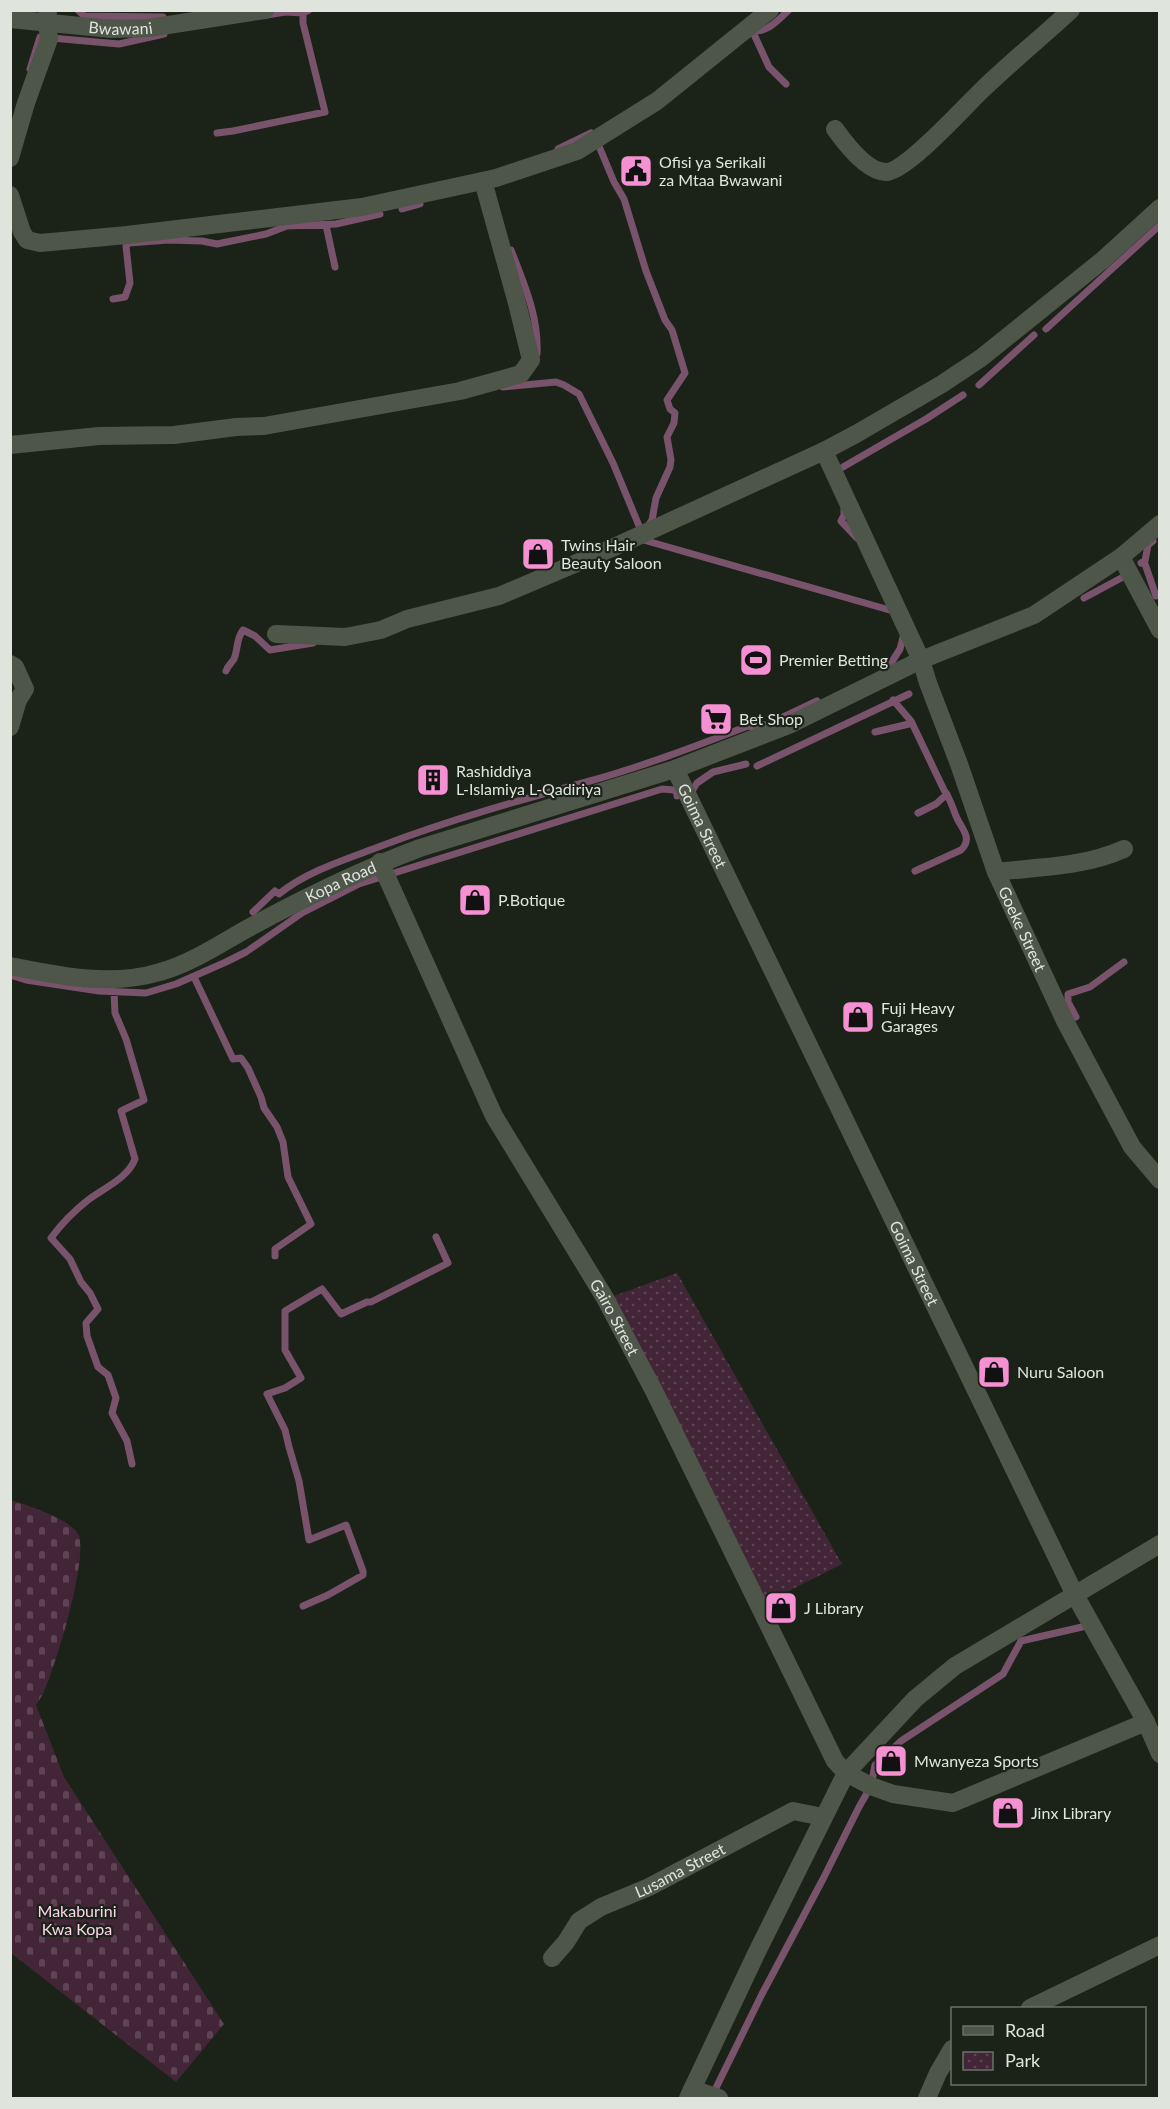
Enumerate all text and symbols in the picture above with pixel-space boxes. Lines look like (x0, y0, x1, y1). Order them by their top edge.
street label: Bwawani (88, 17, 154, 38)
place label: Ofisi ya Serikali za Mtaa Bwawani (659, 152, 782, 189)
public building icon: Ofisi ya Serikali za Mtaa Bwawani (618, 153, 654, 189)
place label: Twins Hair Beauty Saloon (561, 535, 662, 572)
shop icon: Twins Hair Beauty Saloon (520, 536, 556, 572)
sports icon: Premier Betting (738, 642, 774, 678)
place label: Premier Betting (779, 650, 888, 669)
supermarket icon: Bet Shop (698, 701, 734, 737)
place label: Bet Shop (739, 709, 803, 728)
place label: Rashiddiya L-Islamiya L-Qadiriya (456, 761, 601, 798)
building icon: Rashiddiya L-Islamiya L-Qadiriya (415, 762, 451, 798)
street label: Goima Street (674, 780, 732, 871)
street label: Kopa Road (302, 857, 379, 906)
shop icon: P.Botique (457, 882, 493, 918)
street label: Goeke Street (995, 883, 1051, 974)
place label: P.Botique (498, 890, 565, 909)
place label: Fuji Heavy Garages (881, 998, 956, 1035)
shop icon: Fuji Heavy Garages (840, 999, 876, 1035)
street label: Goima Street (886, 1217, 943, 1309)
street label: Gairo Street (587, 1275, 644, 1359)
shop icon: Nuru Saloon (976, 1354, 1012, 1390)
place label: Nuru Saloon (1017, 1362, 1104, 1381)
shop icon: J Library (763, 1590, 799, 1626)
place label: J Library (804, 1598, 864, 1617)
shop icon: Mwanyeza Sports (873, 1743, 909, 1779)
place label: Mwanyeza Sports (914, 1751, 1039, 1770)
shop icon: Jinx Library (990, 1795, 1026, 1831)
place label: Jinx Library (1031, 1803, 1112, 1822)
street label: Lusama Street (632, 1839, 728, 1901)
park label: Makaburini Kwa Kopa (38, 1901, 116, 1938)
legend (951, 2007, 1146, 2085)
text: Road (1005, 2019, 1045, 2041)
text: Park (1005, 2049, 1041, 2071)

